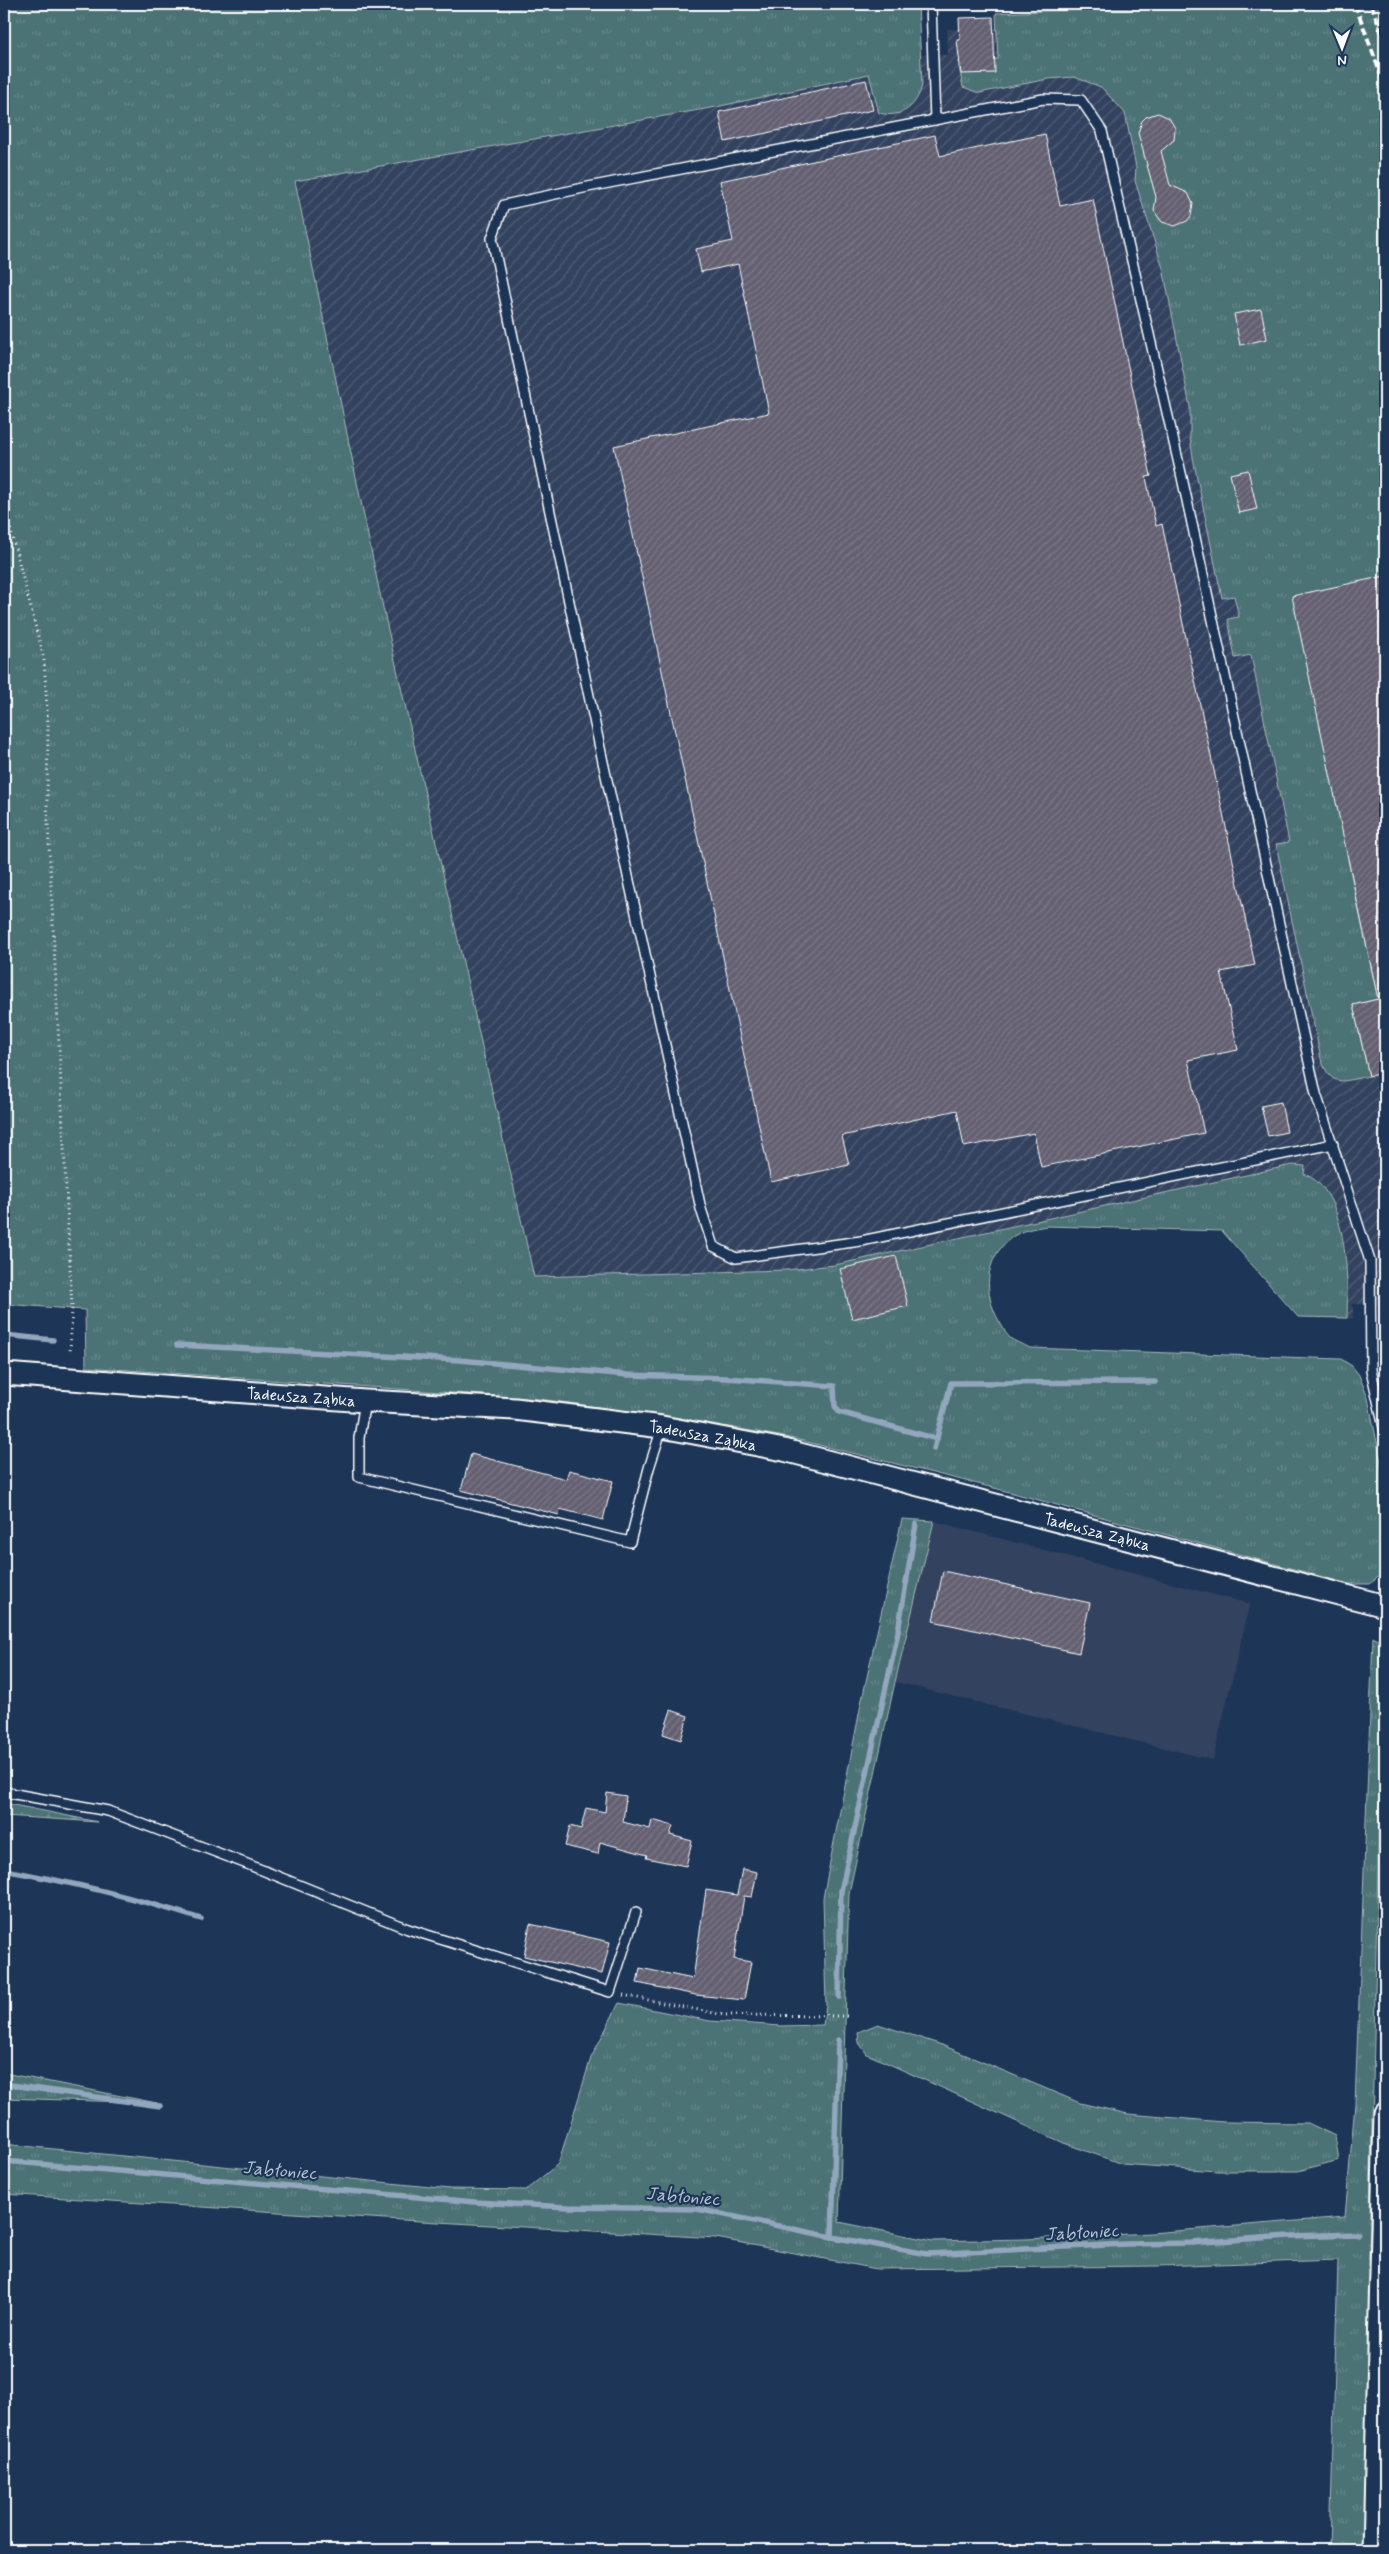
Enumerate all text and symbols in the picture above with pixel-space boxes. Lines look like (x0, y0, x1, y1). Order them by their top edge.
north arrow (1316, 22, 1366, 72)
text: N (1337, 51, 1347, 69)
street label: Tadeusza Ząbka (246, 1383, 356, 1412)
street label: Tadeusza Ząbka (648, 1416, 758, 1457)
street label: Tadeusza Ząbka (1041, 1509, 1152, 1557)
water label: Jabłoniec (242, 2156, 319, 2186)
water label: Jabłoniec (645, 2182, 722, 2212)
water label: Jabłoniec (1044, 2219, 1120, 2247)

